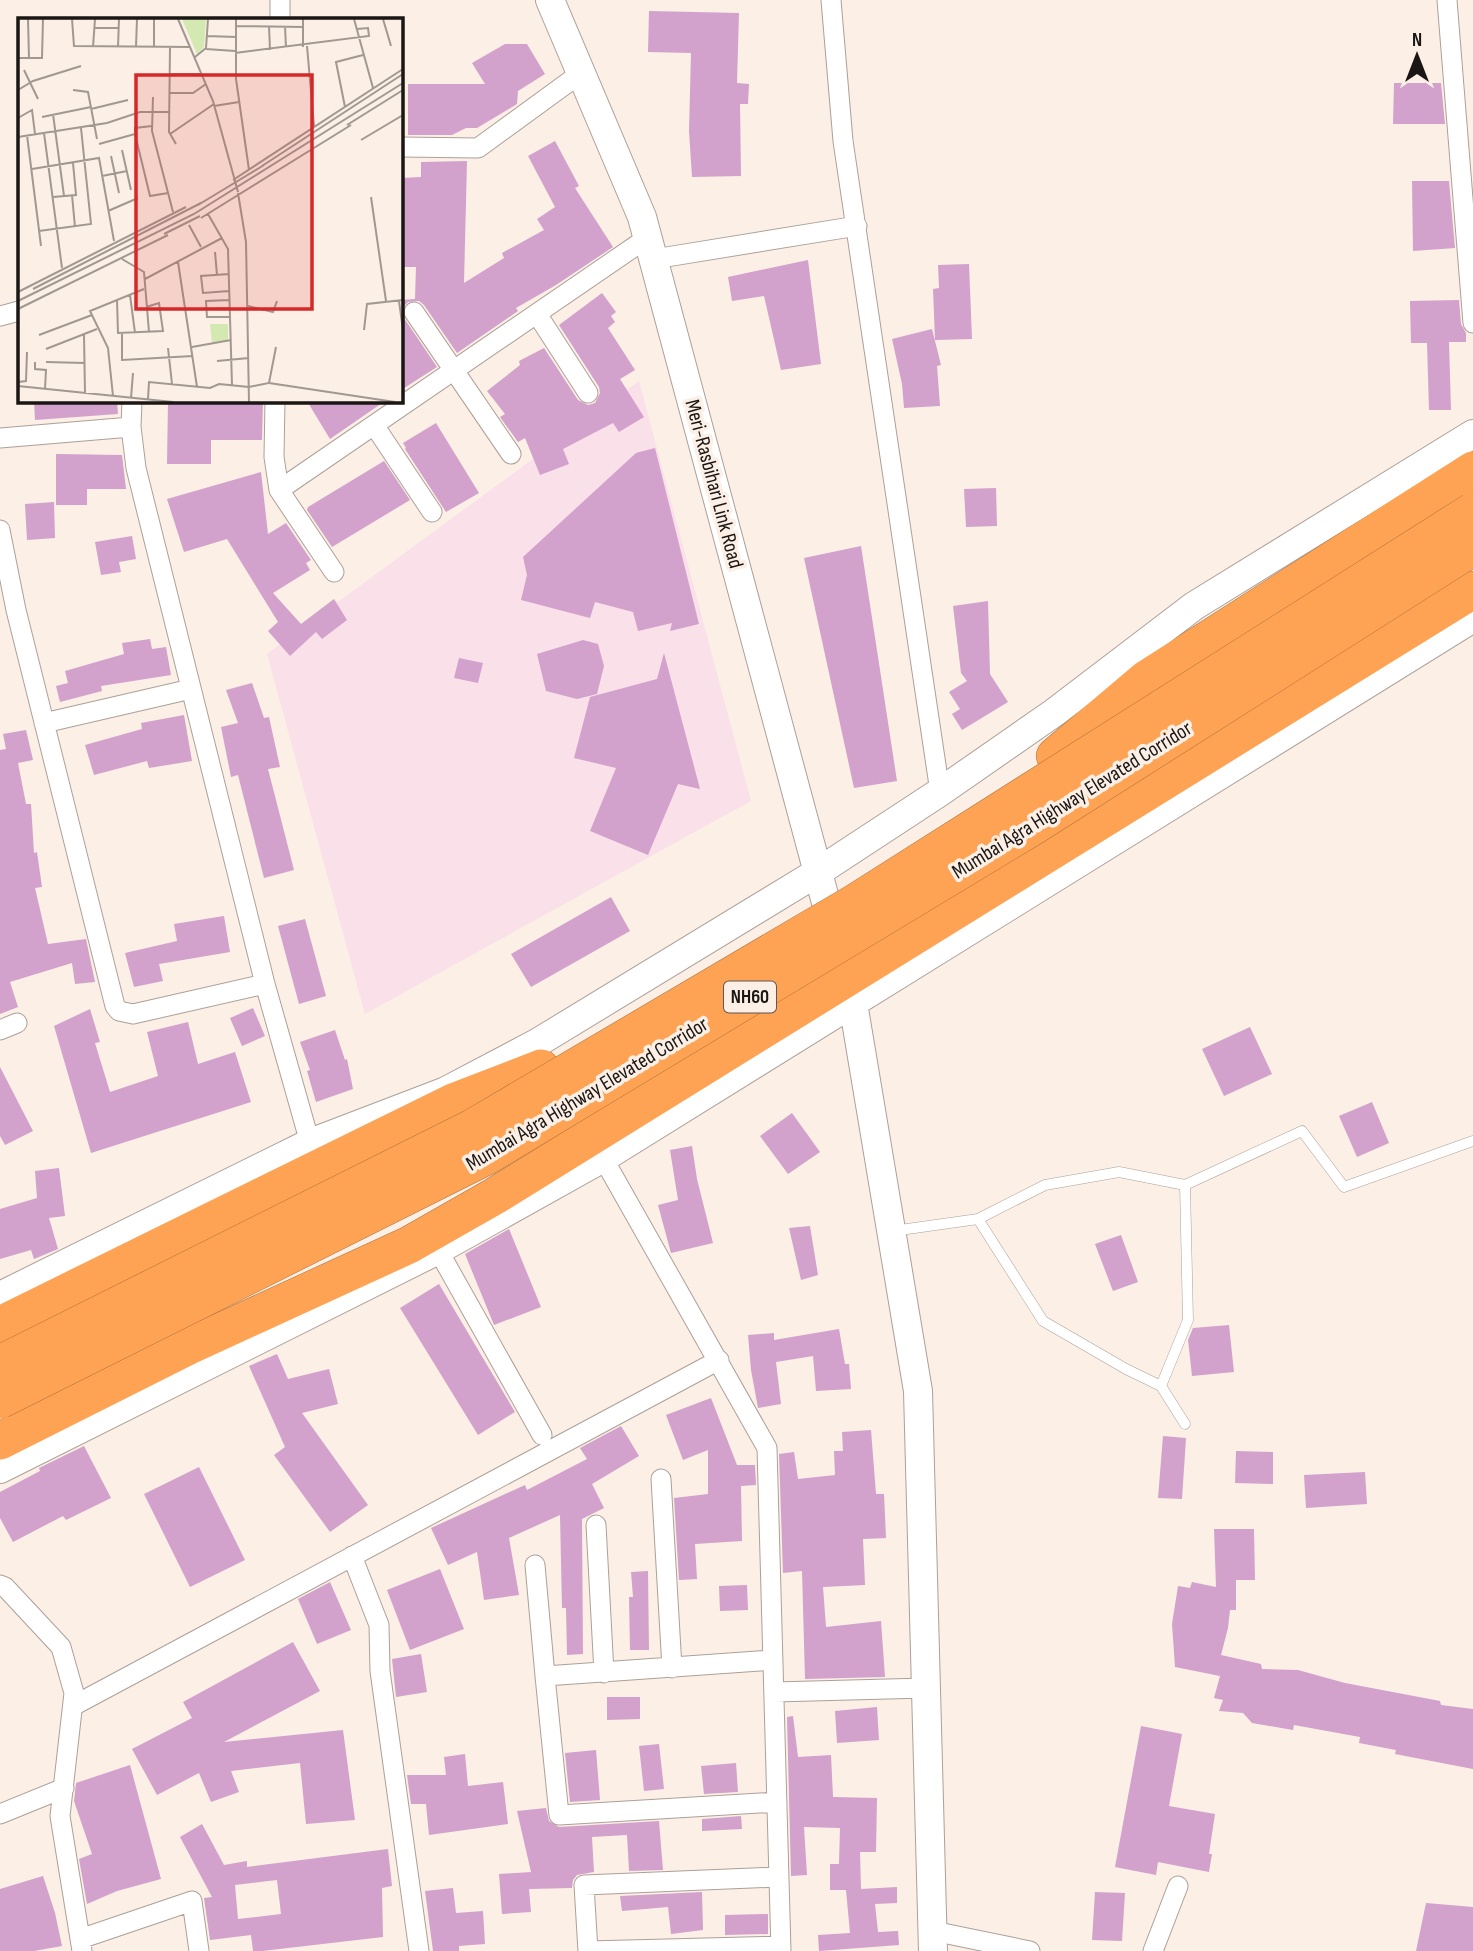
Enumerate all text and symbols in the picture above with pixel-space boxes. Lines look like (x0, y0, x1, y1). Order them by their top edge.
inset map (18, 18, 402, 402)
north arrow (1382, 21, 1452, 91)
text: N (1412, 29, 1422, 52)
street label: Meri-Rasbihari Link Road (679, 397, 749, 571)
street label: Mumbai Agra Highway Elevated Corridor (947, 716, 1197, 884)
road number: NH60 (724, 981, 776, 1012)
street label: Mumbai Agra Highway Elevated Corridor (461, 1012, 713, 1176)

